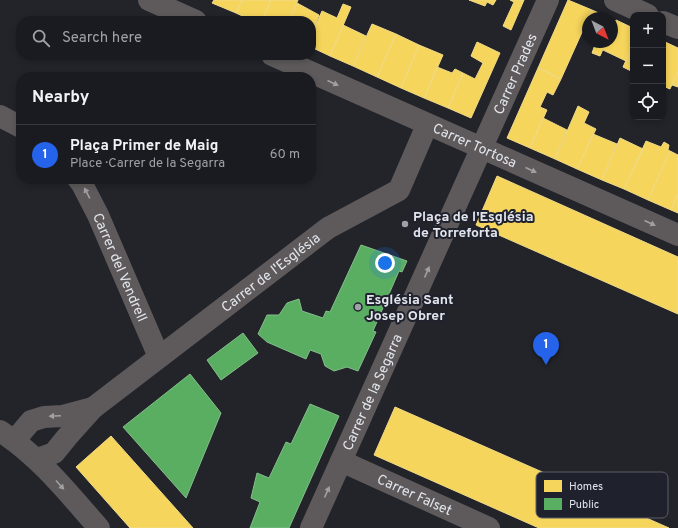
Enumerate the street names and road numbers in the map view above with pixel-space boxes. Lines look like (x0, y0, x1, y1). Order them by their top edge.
street label: Carrer Prades (491, 31, 542, 117)
street label: Carrer Tortosa (430, 120, 519, 172)
street label: Carrer del Vendrell (88, 211, 150, 325)
street label: Carrer de l'Església (218, 230, 324, 317)
street label: Carrer de la Segarra (340, 332, 407, 454)
street label: Carrer Falset (374, 471, 454, 520)

